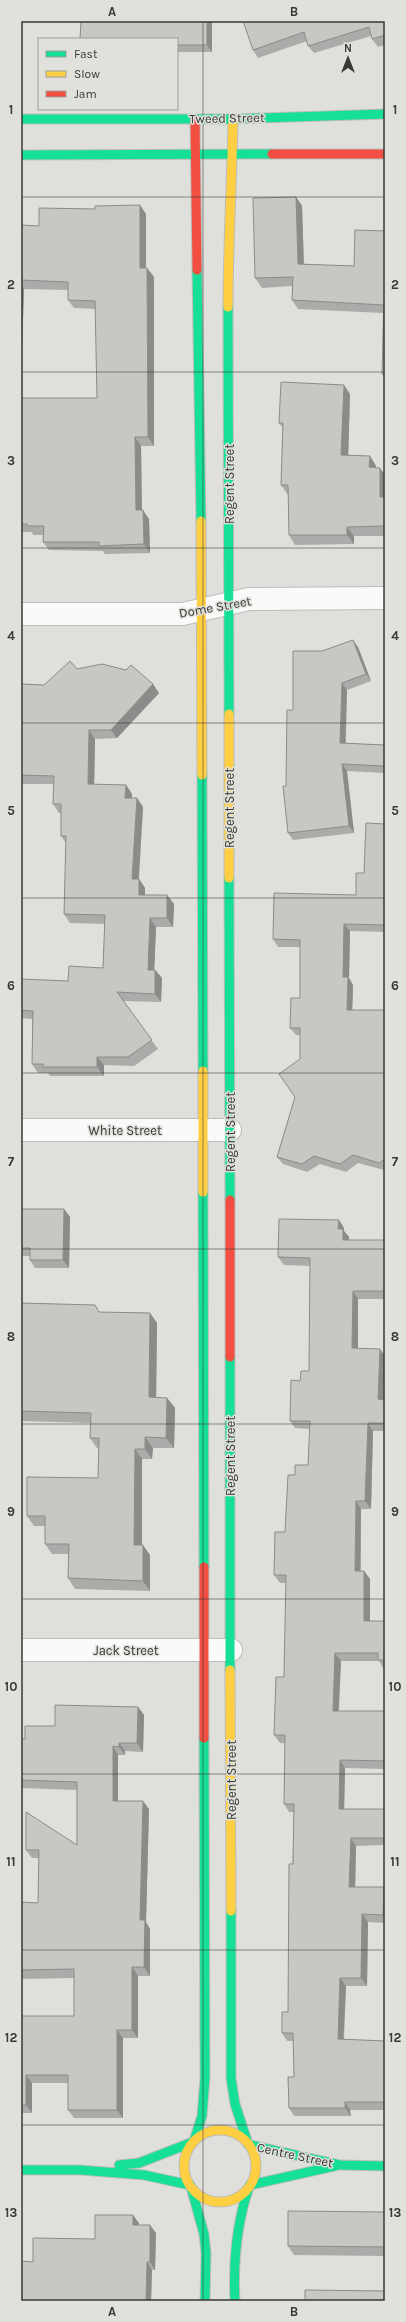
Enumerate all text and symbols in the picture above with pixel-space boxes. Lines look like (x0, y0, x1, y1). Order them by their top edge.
text: A (108, 4, 116, 19)
text: B (290, 4, 298, 19)
legend (38, 38, 178, 110)
north arrow (328, 38, 368, 78)
text: N (344, 42, 352, 55)
text: Fast (74, 47, 98, 61)
text: Slow (74, 67, 100, 81)
text: Jam (74, 87, 97, 101)
text: 1 (9, 102, 13, 117)
text: 1 (393, 102, 397, 117)
street label: Tweed Street (189, 110, 265, 126)
text: 2 (7, 277, 15, 292)
text: 2 (391, 277, 399, 292)
street label: Regent Street (222, 444, 237, 524)
text: 3 (7, 453, 15, 468)
text: 3 (391, 453, 399, 468)
street label: Dome Street (178, 593, 253, 621)
text: 4 (7, 628, 15, 643)
text: 4 (391, 628, 399, 643)
street label: Regent Street (222, 768, 237, 848)
text: 5 (7, 803, 15, 818)
text: 5 (391, 803, 399, 818)
text: 6 (7, 978, 15, 993)
text: 6 (391, 978, 399, 993)
street label: Regent Street (223, 1092, 238, 1172)
street label: White Street (88, 1123, 162, 1138)
text: 7 (8, 1154, 15, 1169)
text: 7 (392, 1154, 399, 1169)
text: 8 (7, 1329, 15, 1344)
text: 8 (391, 1329, 399, 1344)
street label: Regent Street (223, 1416, 238, 1496)
text: 9 (7, 1504, 15, 1519)
text: 9 (391, 1504, 399, 1519)
street label: Jack Street (93, 1643, 159, 1658)
text: 10 (5, 1679, 17, 1694)
text: 10 (389, 1679, 401, 1694)
street label: Regent Street (224, 1740, 239, 1820)
text: 11 (6, 1854, 16, 1869)
text: 11 (390, 1854, 400, 1869)
text: 12 (5, 2030, 17, 2045)
text: 12 (389, 2030, 401, 2045)
street label: Centre Street (256, 2140, 335, 2170)
text: 13 (5, 2205, 17, 2220)
text: 13 (389, 2205, 401, 2220)
text: A (108, 2304, 116, 2319)
text: B (290, 2304, 298, 2319)

